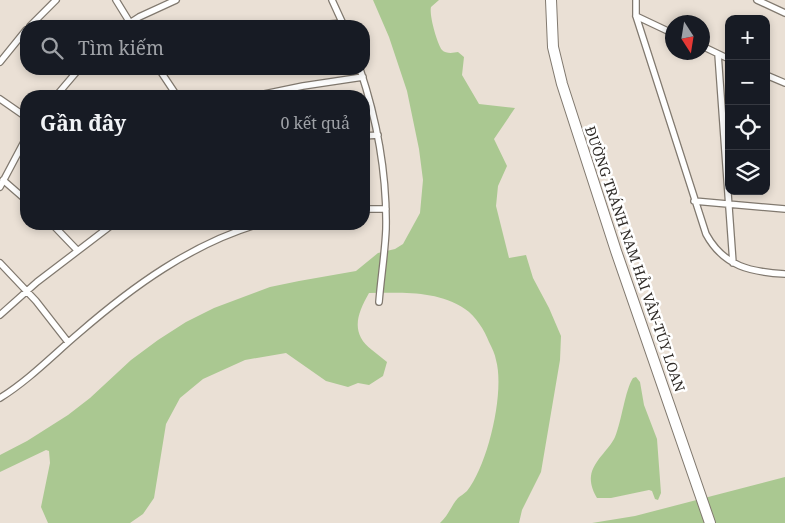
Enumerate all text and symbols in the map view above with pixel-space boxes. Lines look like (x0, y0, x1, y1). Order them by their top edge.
north arrow (665, 15, 710, 60)
map controls (725, 15, 770, 195)
button: + (725, 15, 770, 60)
search box (20, 20, 370, 75)
icon: search (38, 34, 66, 62)
text: Tìm kiếm (78, 35, 164, 61)
button: − (725, 60, 770, 105)
button: locate (725, 105, 770, 150)
text: Gần đây (40, 109, 126, 137)
text: 0 kết quả (281, 112, 350, 134)
street label: ĐƯỜNG TRÁNH NAM HẢI VÂN-TÚY LOAN (581, 123, 690, 394)
button: layers (725, 150, 770, 195)

